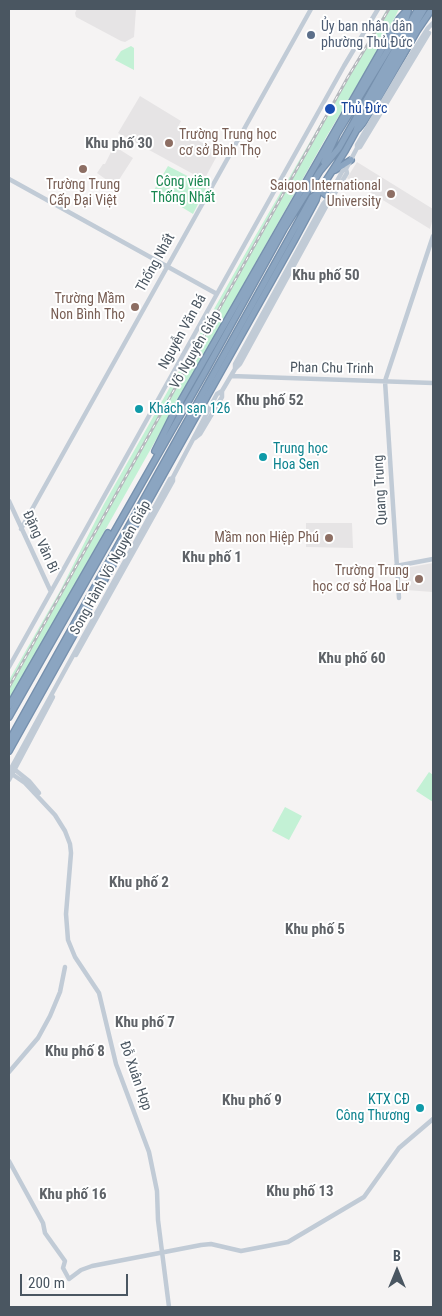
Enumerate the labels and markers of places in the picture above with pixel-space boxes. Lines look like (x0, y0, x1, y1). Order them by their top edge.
place label: Ủy ban nhân dân phường Thủ Đức (321, 19, 413, 52)
marker: Ủy ban nhân dân phường Thủ Đức (305, 29, 317, 41)
place label: Thủ Đức (341, 101, 387, 117)
marker: Thủ Đức (323, 102, 337, 116)
place label: Trường Trung học cơ sở Bình Thọ (179, 127, 277, 160)
marker: Trường Trung học cơ sở Bình Thọ (163, 137, 175, 149)
marker: Trường Trung Cấp Đại Việt (77, 163, 89, 175)
place label: Trường Trung Cấp Đại Việt (46, 177, 120, 210)
place label: Saigon International University (270, 178, 381, 210)
marker: Saigon International University (385, 188, 397, 200)
place label: Trường Mầm Non Bình Thọ (51, 291, 125, 324)
marker: Trường Mầm Non Bình Thọ (129, 301, 141, 313)
place label: Khách sạn 126 (149, 401, 230, 417)
marker: Khách sạn 126 (133, 403, 145, 415)
place label: Trung học Hoa Sen (273, 441, 328, 474)
marker: Trung học Hoa Sen (257, 451, 269, 463)
place label: Mầm non Hiệp Phú (214, 530, 319, 546)
marker: Mầm non Hiệp Phú (323, 532, 335, 544)
place label: Trường Trung học cơ sở Hoa Lư (312, 563, 409, 596)
marker: Trường Trung học cơ sở Hoa Lư (413, 573, 425, 585)
place label: KTX CĐ Công Thương (336, 1092, 410, 1124)
marker: KTX CĐ Công Thương (414, 1102, 426, 1114)

